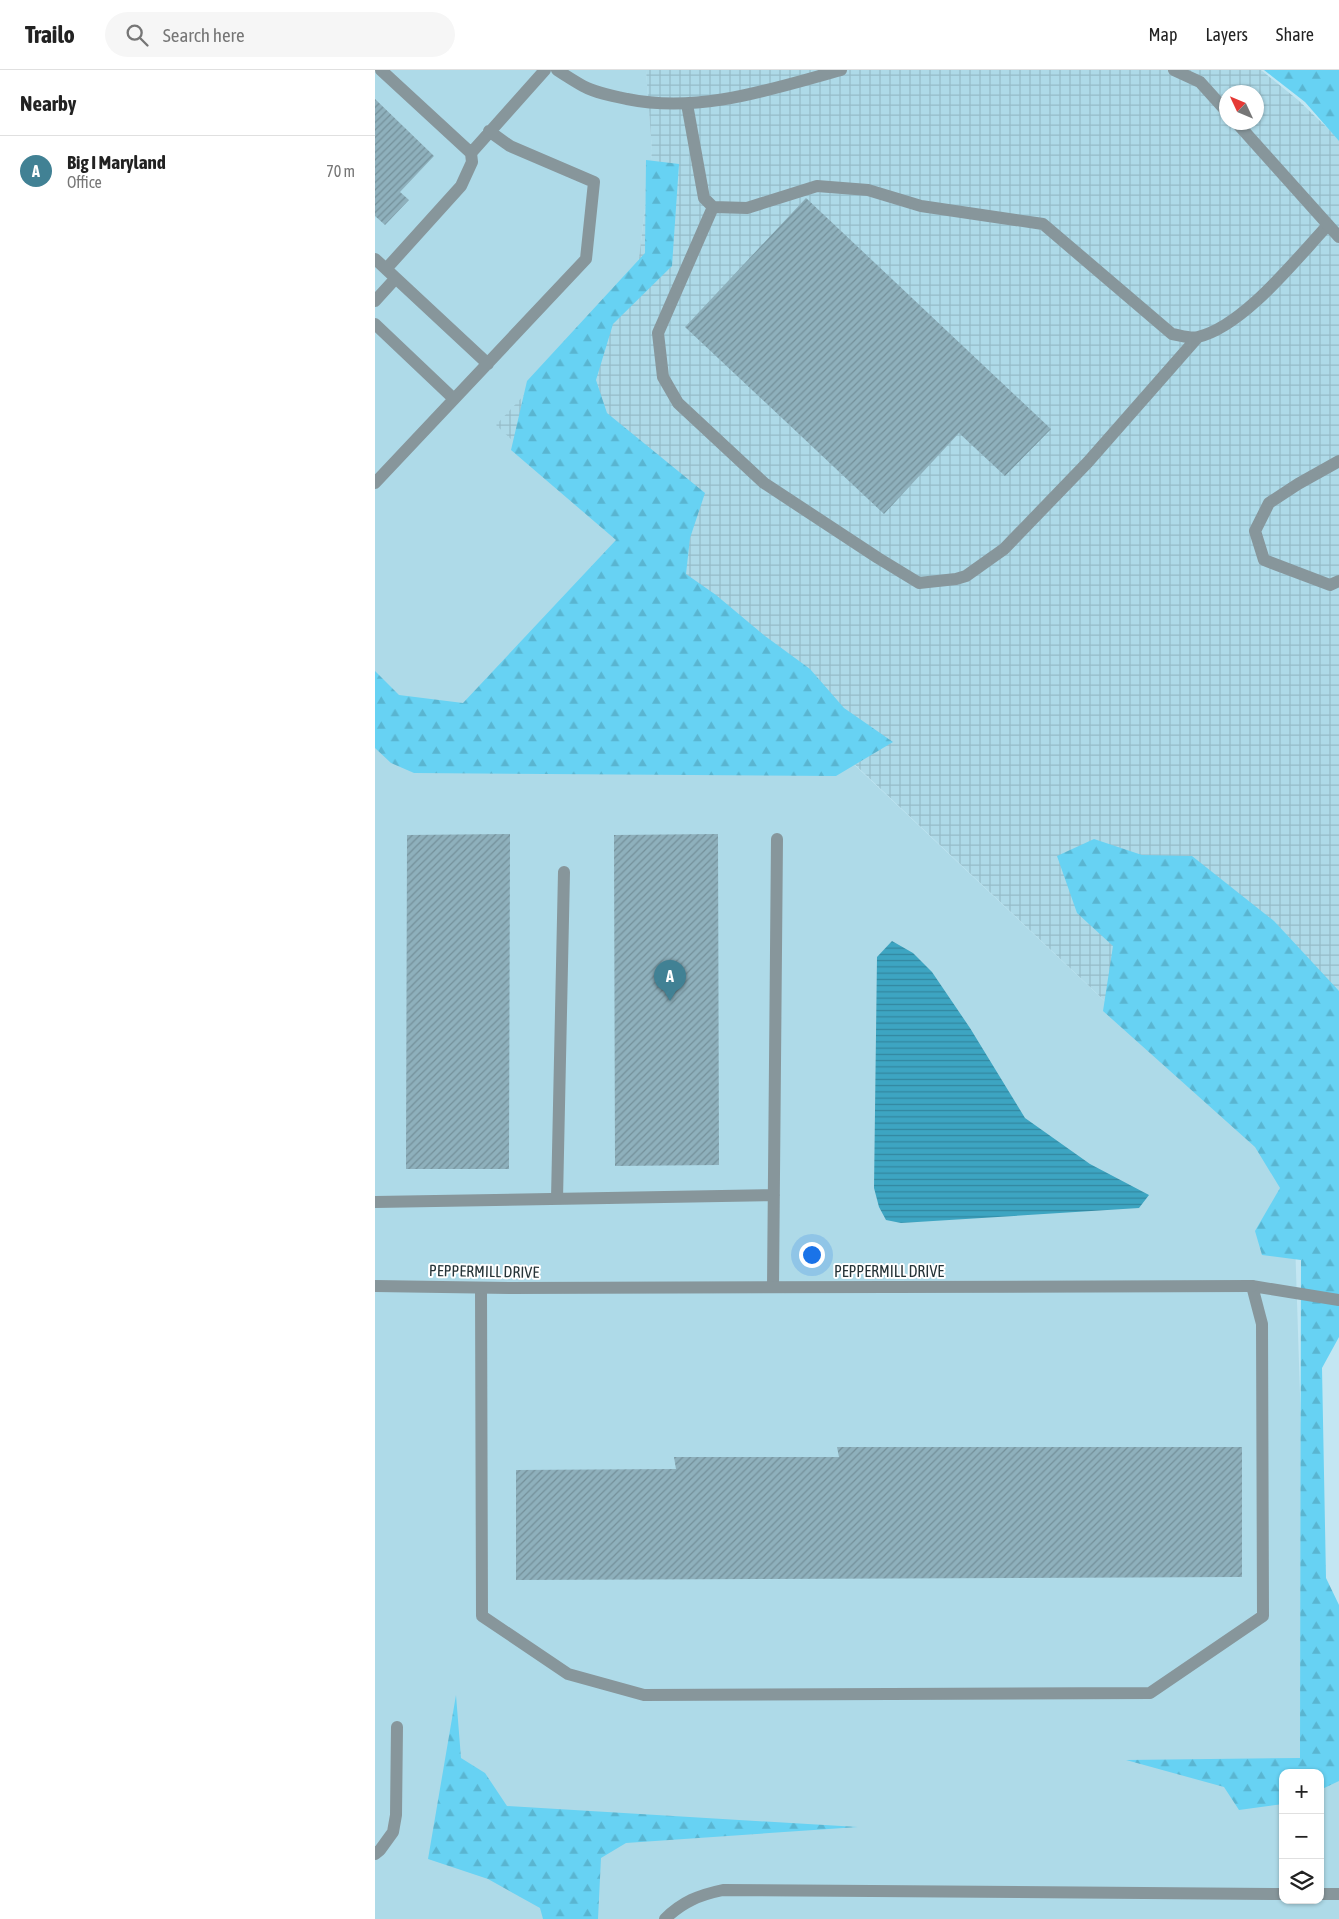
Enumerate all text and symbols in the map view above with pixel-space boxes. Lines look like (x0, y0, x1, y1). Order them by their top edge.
search box (105, 12, 455, 57)
text: Trailo (25, 21, 75, 48)
icon: search (123, 21, 151, 49)
text: Search here (163, 24, 245, 46)
text: Map (1148, 24, 1177, 45)
text: Layers (1205, 24, 1248, 45)
text: Share (1276, 24, 1314, 45)
north arrow (1219, 85, 1264, 130)
text: Nearby (20, 91, 76, 115)
text: Big I Maryland (67, 151, 166, 173)
text: A (32, 162, 40, 180)
text: 70 m (326, 162, 355, 180)
text: Office (67, 173, 102, 191)
pin: A (654, 960, 686, 1001)
your location (799, 1242, 825, 1268)
street label: PEPPERMILL DRIVE (429, 1261, 539, 1281)
street label: PEPPERMILL DRIVE (834, 1262, 944, 1280)
map controls (1279, 1769, 1324, 1904)
button: + (1279, 1769, 1324, 1814)
button: − (1279, 1814, 1324, 1859)
button: layers (1279, 1859, 1324, 1904)

